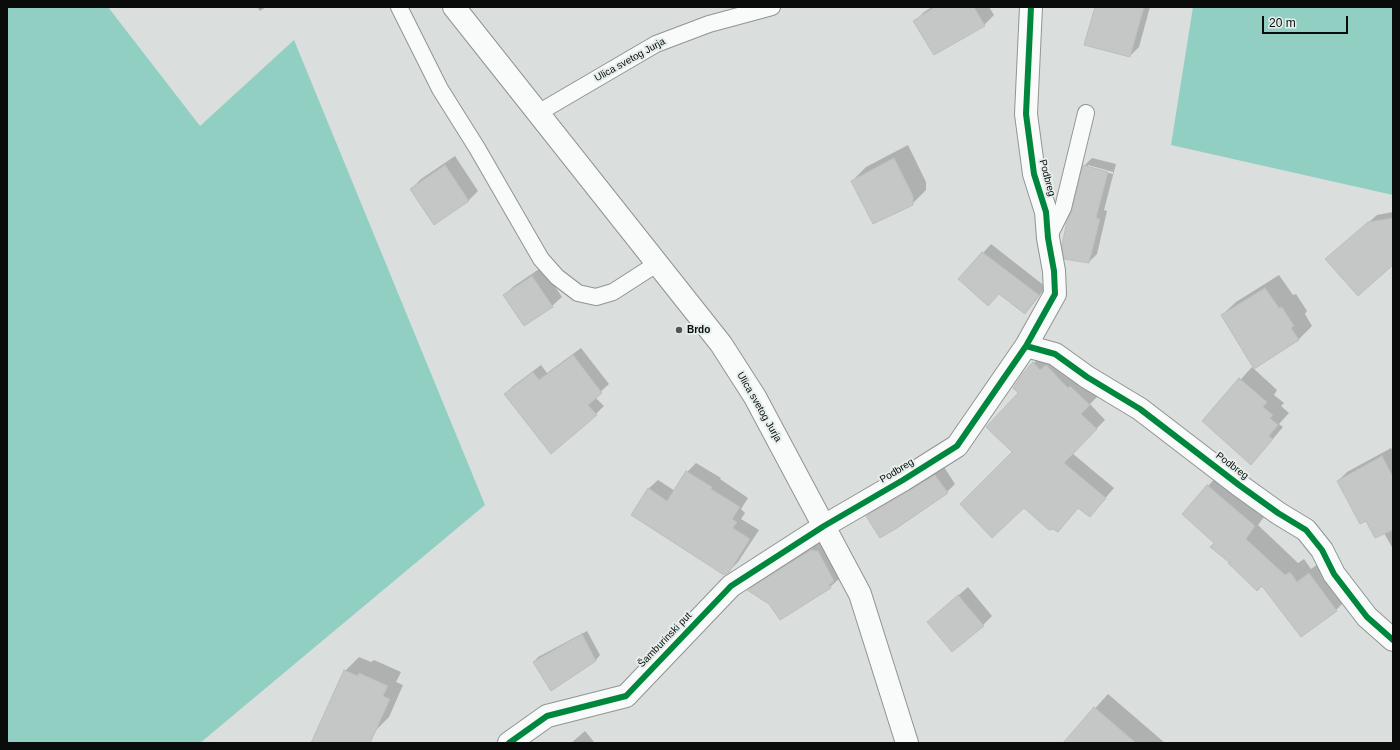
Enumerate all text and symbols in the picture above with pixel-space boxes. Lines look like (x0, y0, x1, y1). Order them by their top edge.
scale bar (1264, 8, 1350, 34)
text: 20 m (1269, 16, 1296, 30)
street label: Ulica svetog Jurja (593, 36, 667, 84)
street label: Podbreg (1036, 158, 1058, 198)
place label: Brdo (687, 324, 710, 336)
marker: Brdo (674, 325, 684, 335)
street label: Ulica svetog Jurja (734, 370, 784, 444)
street label: Podbreg (1213, 450, 1251, 482)
street label: Podbreg (878, 456, 916, 486)
street label: Šamburinski put (636, 610, 694, 670)

